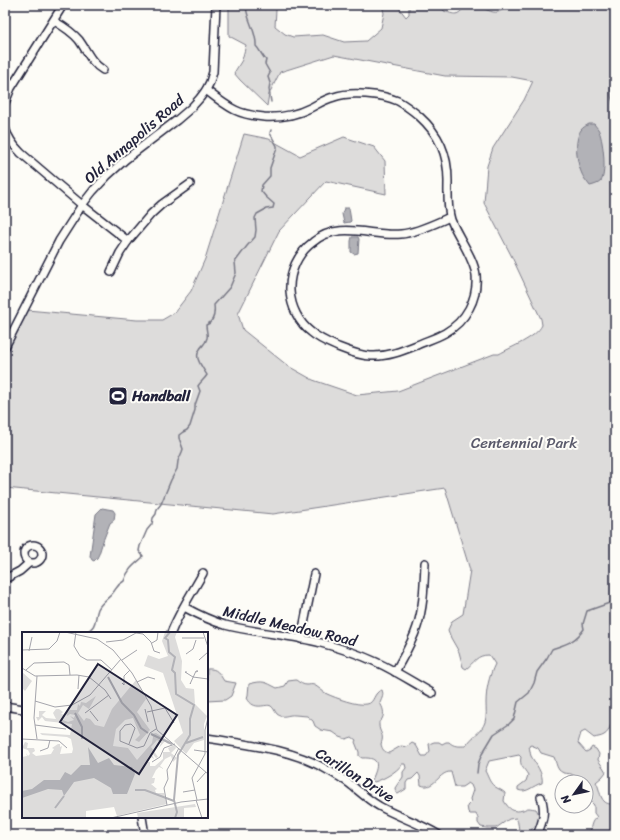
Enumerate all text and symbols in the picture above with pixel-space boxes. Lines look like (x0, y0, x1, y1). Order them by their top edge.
street label: Old Annapolis Road (78, 87, 191, 190)
place label: Handball (131, 383, 191, 409)
sports icon: Handball (107, 385, 129, 407)
park label: Centennial Park (471, 430, 578, 456)
street label: Middle Meadow Road (220, 598, 361, 654)
inset map (22, 632, 208, 818)
street label: Carillon Drive (310, 740, 400, 810)
north arrow (554, 774, 594, 814)
text: N (556, 790, 577, 808)

